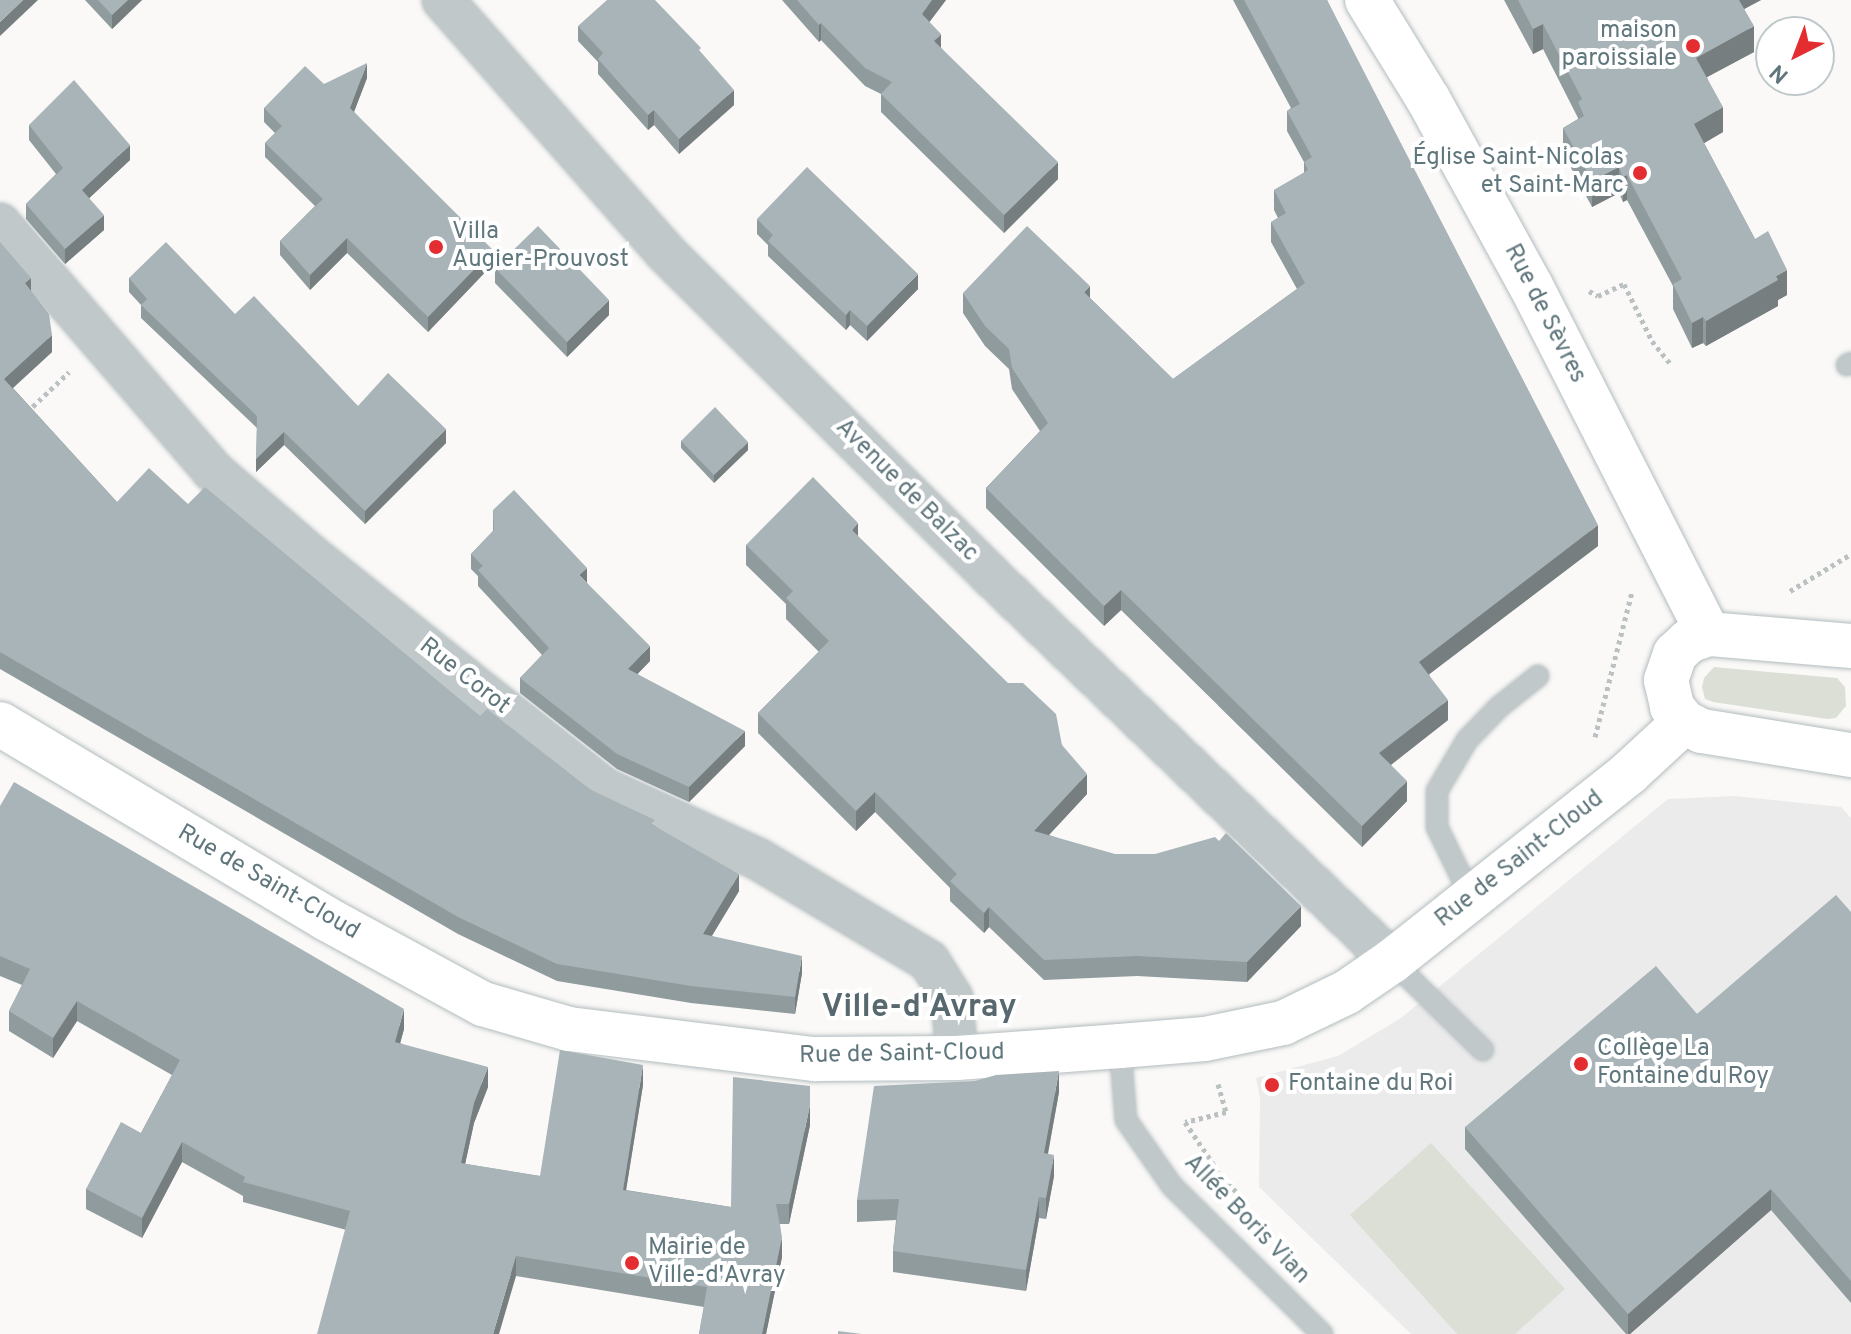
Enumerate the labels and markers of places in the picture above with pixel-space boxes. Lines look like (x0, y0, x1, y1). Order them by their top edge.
place label: maison paroissiale (1562, 18, 1677, 74)
marker: maison paroissiale (1684, 37, 1702, 55)
place label: Église Saint-Nicolas et Saint-Marc (1413, 145, 1624, 201)
marker: Église Saint-Nicolas et Saint-Marc (1631, 164, 1649, 182)
place label: Villa Augier-Prouvost (452, 219, 629, 275)
marker: Villa Augier-Prouvost (427, 238, 445, 256)
place label: Collège La Fontaine du Roy (1597, 1036, 1769, 1092)
marker: Collège La Fontaine du Roy (1572, 1055, 1590, 1073)
place label: Fontaine du Roi (1288, 1071, 1453, 1099)
marker: Fontaine du Roi (1263, 1076, 1281, 1094)
place label: Mairie de Ville-d'Avray (648, 1235, 786, 1291)
marker: Mairie de Ville-d'Avray (623, 1254, 641, 1272)

